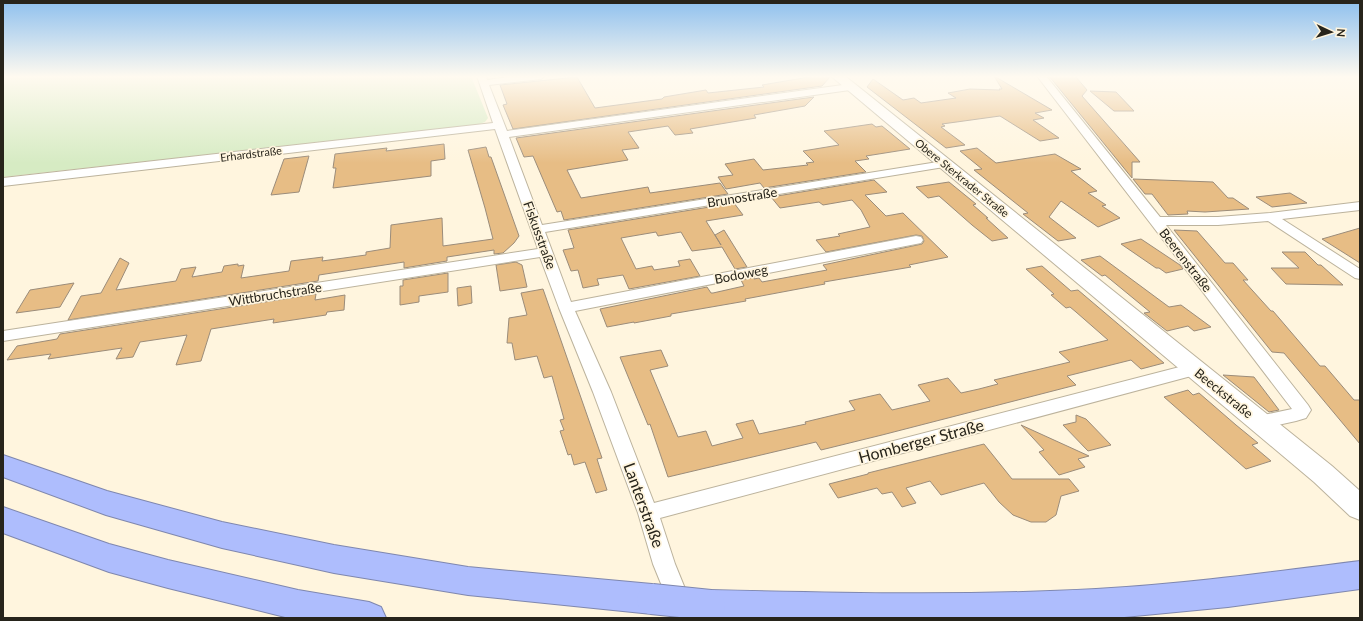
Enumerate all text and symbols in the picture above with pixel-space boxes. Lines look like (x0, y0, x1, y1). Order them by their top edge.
north arrow (1311, 12, 1351, 52)
text: N (1335, 28, 1348, 37)
street label: Obere Sterkrader Straße (913, 136, 1012, 220)
street label: Erhardstraße (219, 143, 283, 164)
street label: Brunostraße (706, 184, 778, 210)
street label: Fiskusstraße (520, 199, 560, 271)
street label: Beerenstraße (1156, 225, 1216, 295)
street label: Bodoweg (713, 261, 769, 287)
street label: Wittbruchstraße (227, 279, 323, 309)
street label: Beeckstraße (1192, 365, 1257, 422)
street label: Homberger Straße (856, 415, 986, 466)
street label: Lanterstraße (620, 460, 669, 550)

